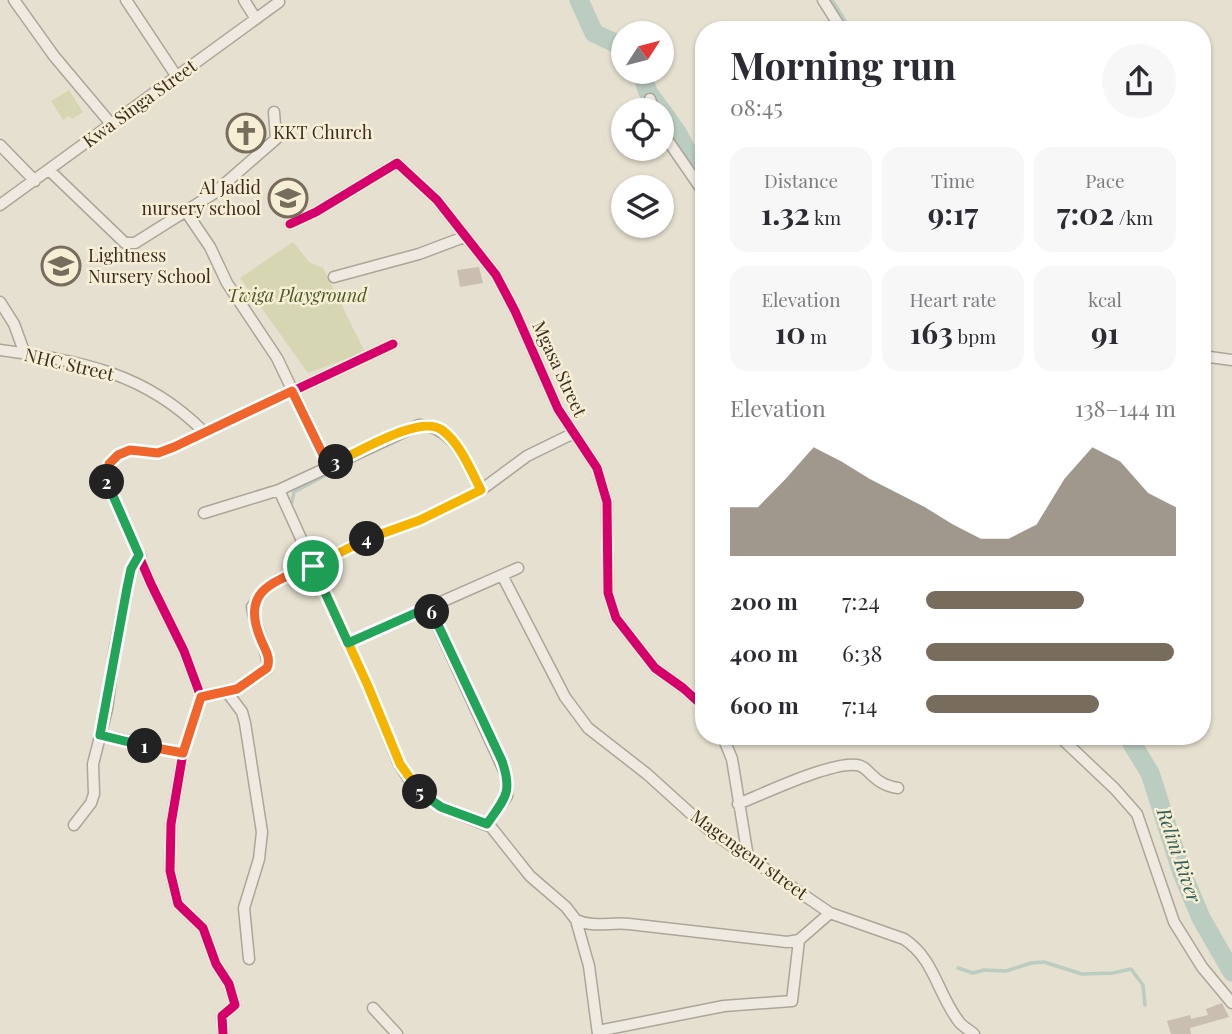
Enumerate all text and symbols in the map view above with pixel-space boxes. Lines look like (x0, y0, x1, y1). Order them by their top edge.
north arrow (611, 21, 674, 84)
map controls (611, 21, 674, 238)
text: Morning run (730, 39, 956, 90)
button: share (1102, 44, 1176, 118)
street label: Kwa Singa Street (78, 53, 202, 153)
text: 08:45 (730, 91, 783, 122)
button: locate (611, 98, 674, 161)
church icon: KKT Church (225, 112, 267, 154)
place label: KKT Church (273, 120, 373, 144)
text: Distance (764, 167, 838, 193)
text: Time (931, 167, 975, 193)
text: Pace (1085, 167, 1125, 193)
place label: Al Jadid nursery school (141, 175, 262, 220)
button: layers (611, 175, 674, 238)
school or university icon: Al Jadid nursery school (267, 177, 309, 219)
text: 1.32 (761, 193, 810, 233)
text: 9:17 (928, 193, 978, 233)
text: 7:02 (1057, 193, 1114, 233)
text: km (810, 204, 841, 230)
text: /km (1114, 204, 1153, 230)
place label: Lightness Nursery School (88, 243, 211, 288)
school or university icon: Lightness Nursery School (40, 245, 82, 287)
park label: Twiga Playground (227, 283, 368, 307)
text: Elevation (761, 286, 841, 312)
text: Heart rate (910, 286, 996, 312)
text: kcal (1088, 286, 1122, 312)
text: 10 (775, 312, 806, 352)
text: 163 (910, 312, 953, 352)
text: 91 (1091, 312, 1119, 352)
street label: Mgasa Street (527, 317, 593, 421)
text: m (806, 323, 827, 349)
text: bpm (953, 323, 996, 349)
street label: NHC Street (22, 342, 117, 386)
text: Elevation (730, 392, 826, 423)
text: 138–144 m (1075, 392, 1176, 423)
pin: 3 (318, 444, 354, 480)
text: 3 (331, 448, 340, 474)
pin: 2 (90, 464, 124, 500)
text: 2 (102, 468, 111, 494)
pin: 4 (350, 522, 384, 556)
text: 4 (361, 525, 372, 551)
pin (283, 536, 343, 596)
icon: arrive (294, 547, 332, 585)
text: 200 m (730, 585, 798, 616)
text: 7:24 (842, 585, 880, 616)
pin: 6 (414, 594, 450, 630)
text: 6 (426, 598, 437, 624)
text: 400 m (730, 637, 798, 668)
text: 6:38 (842, 637, 882, 668)
text: 600 m (730, 689, 799, 720)
text: 7:14 (842, 689, 877, 720)
pin: 1 (128, 728, 162, 764)
text: 1 (141, 732, 148, 758)
pin: 5 (402, 774, 438, 810)
text: 5 (415, 778, 424, 804)
water label: Relini River (1151, 803, 1208, 906)
street label: Magengeni street (686, 804, 813, 905)

